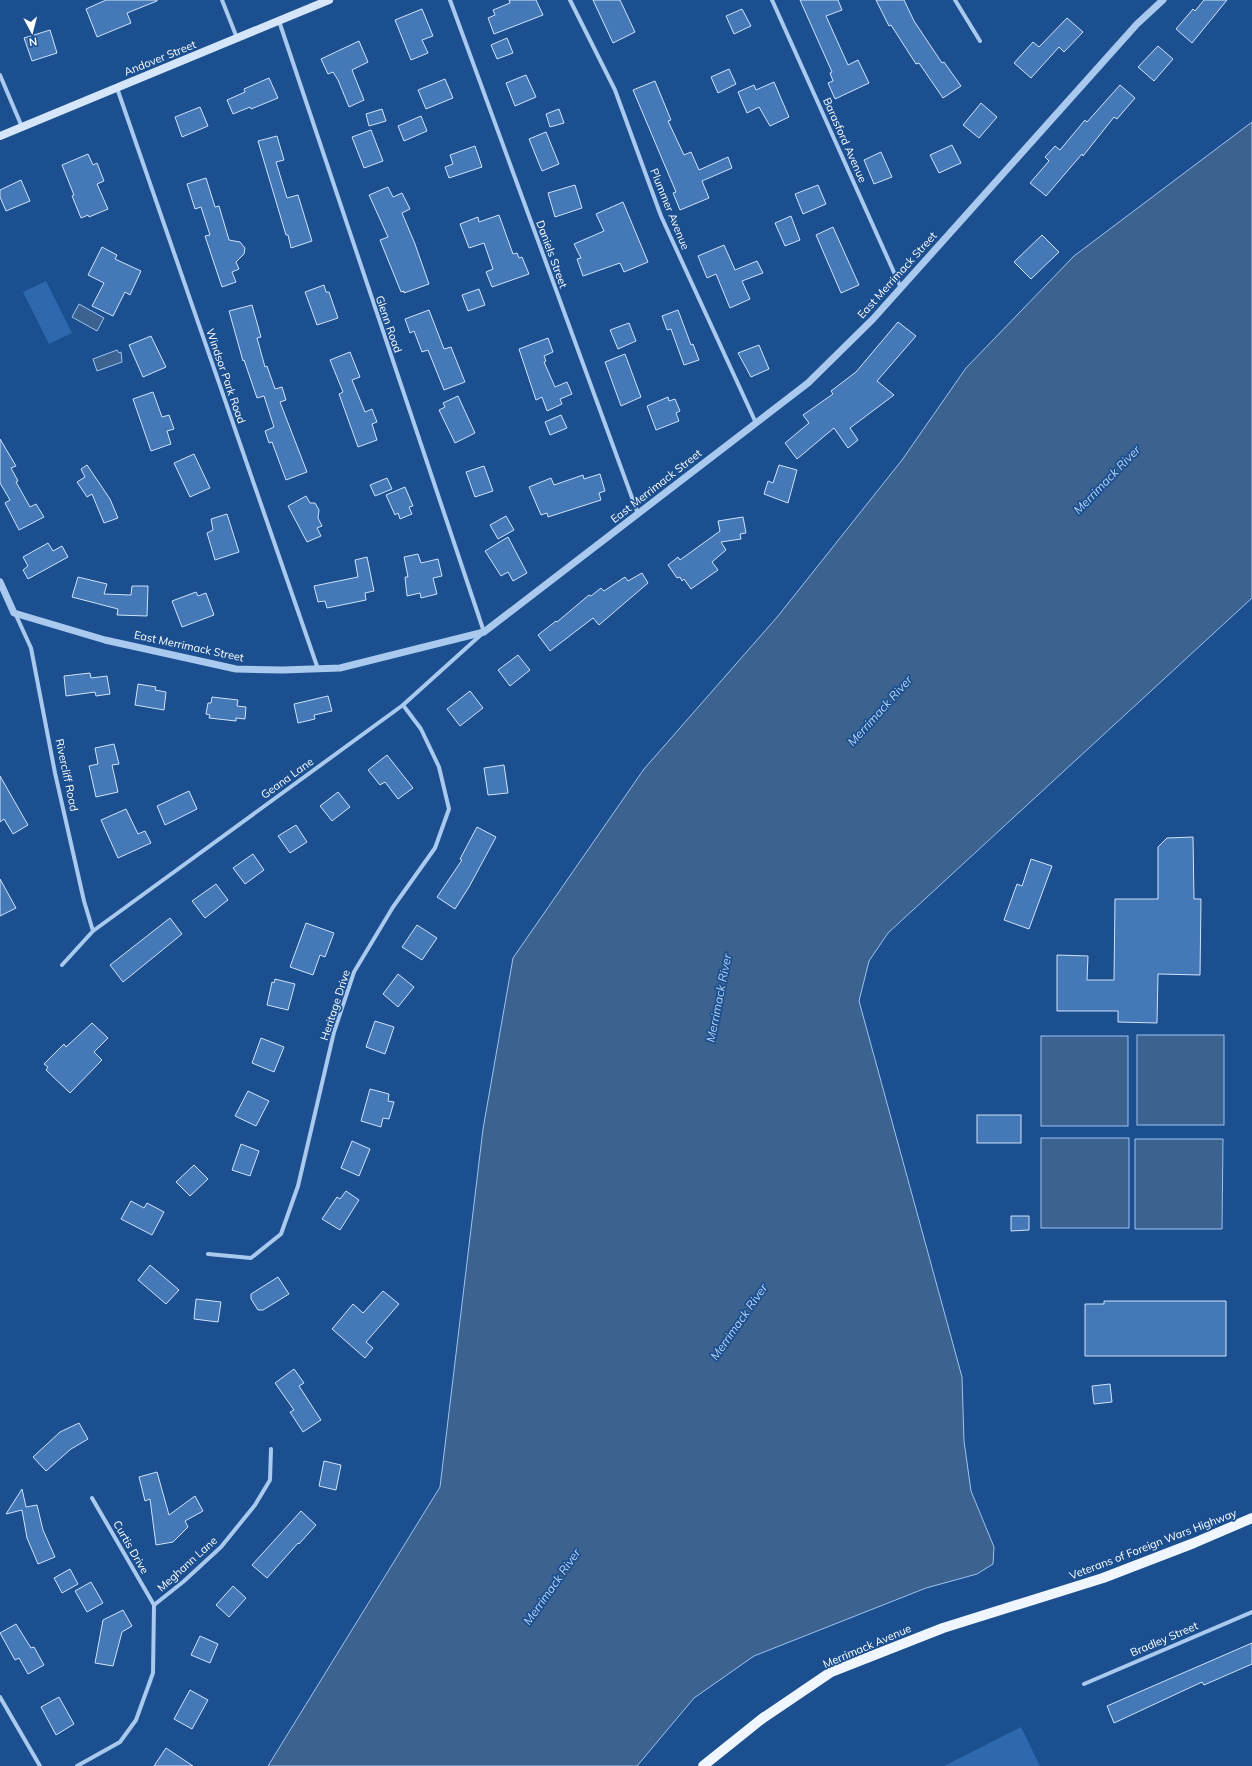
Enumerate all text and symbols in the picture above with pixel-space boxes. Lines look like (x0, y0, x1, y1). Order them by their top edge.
north arrow (12, 12, 52, 52)
text: N (28, 34, 38, 49)
street label: Andover Street (122, 37, 198, 79)
street label: Barasford Avenue (820, 95, 870, 185)
street label: Plummer Avenue (647, 166, 693, 252)
street label: Daniels Street (533, 218, 571, 290)
street label: East Merrimack Street (854, 229, 940, 321)
street label: Glenn Road (373, 294, 405, 354)
street label: Windsor Park Road (203, 327, 249, 425)
water label: Merrimack River (1070, 442, 1144, 517)
street label: East Merrimack Street (608, 446, 704, 526)
street label: East Merrimack Street (133, 628, 245, 664)
water label: Merrimack River (844, 672, 916, 749)
street label: Rivercliff Road (52, 738, 82, 812)
street label: Geana Lane (258, 754, 316, 802)
water label: Merrimack River (703, 952, 735, 1043)
street label: Heritage Drive (317, 968, 353, 1042)
water label: Merrimack River (707, 1280, 771, 1363)
street label: Veterans of Foreign Wars Highway (1067, 1506, 1239, 1582)
street label: Curtis Drive (110, 1518, 152, 1576)
street label: Meghann Lane (154, 1533, 220, 1595)
water label: Merrimack River (520, 1545, 584, 1628)
street label: Bradley Street (1128, 1618, 1200, 1660)
street label: Merrimack Avenue (821, 1621, 913, 1671)

